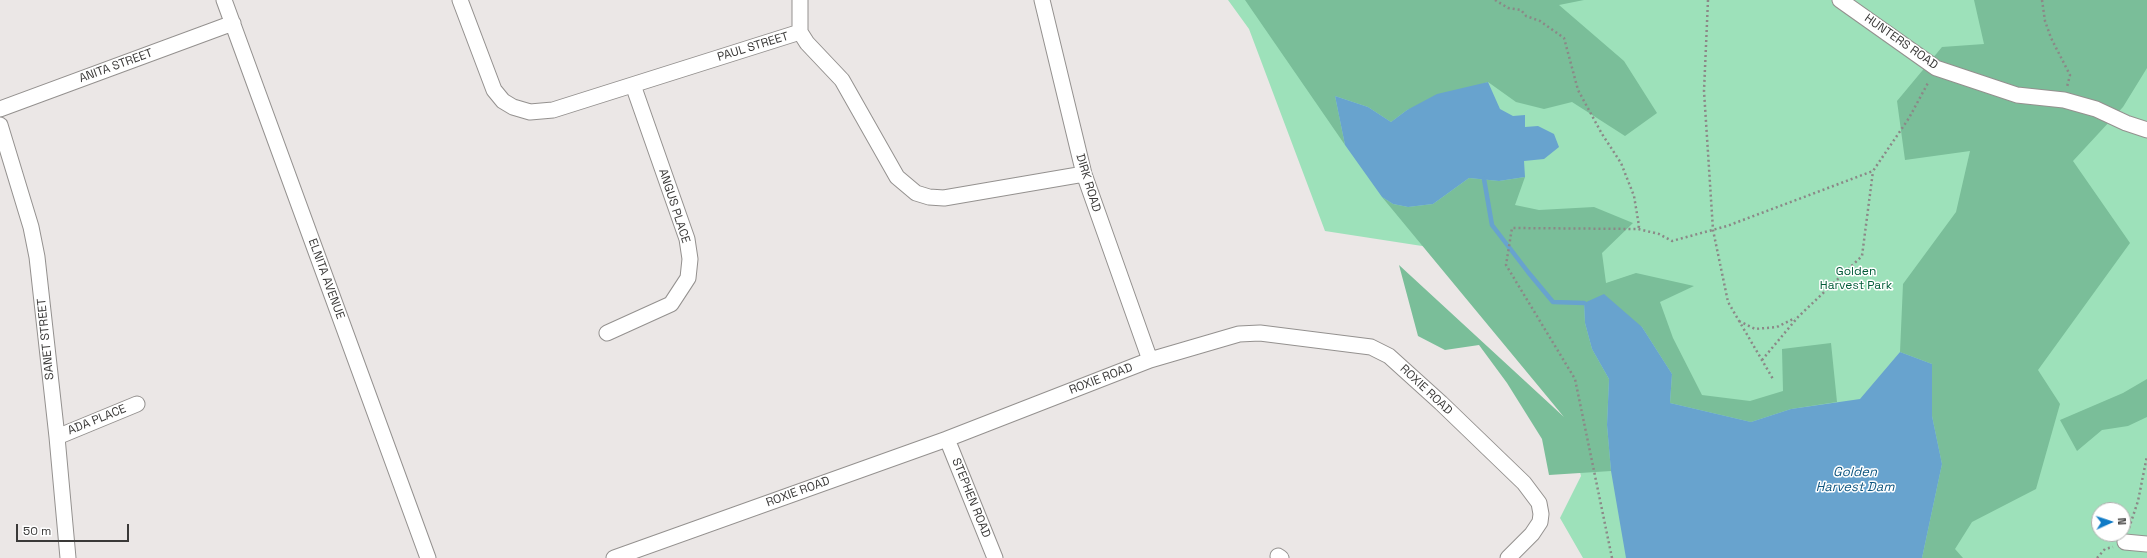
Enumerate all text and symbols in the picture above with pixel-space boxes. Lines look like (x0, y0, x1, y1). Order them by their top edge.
street label: HUNTERS ROAD (1861, 11, 1941, 73)
street label: PAUL STREET (716, 29, 790, 65)
street label: ANITA STREET (77, 46, 155, 86)
street label: DIRK ROAD (1072, 152, 1104, 214)
street label: ANGUS PLACE (655, 167, 693, 245)
street label: ELNITA AVENUE (305, 237, 347, 321)
park label: Golden Harvest Park (1820, 265, 1892, 293)
street label: SANET STREET (35, 298, 57, 380)
street label: ROXIE ROAD (1067, 360, 1135, 398)
street label: ROXIE ROAD (1397, 362, 1455, 418)
street label: ADA PLACE (66, 402, 128, 438)
street label: STEPHEN ROAD (948, 456, 994, 540)
water label: Golden Harvest Dam (1816, 464, 1894, 495)
street label: ROXIE ROAD (764, 474, 832, 510)
north arrow (2091, 502, 2131, 542)
scale bar (18, 516, 131, 542)
text: N (2115, 517, 2129, 525)
text: 50 m (23, 523, 51, 539)

